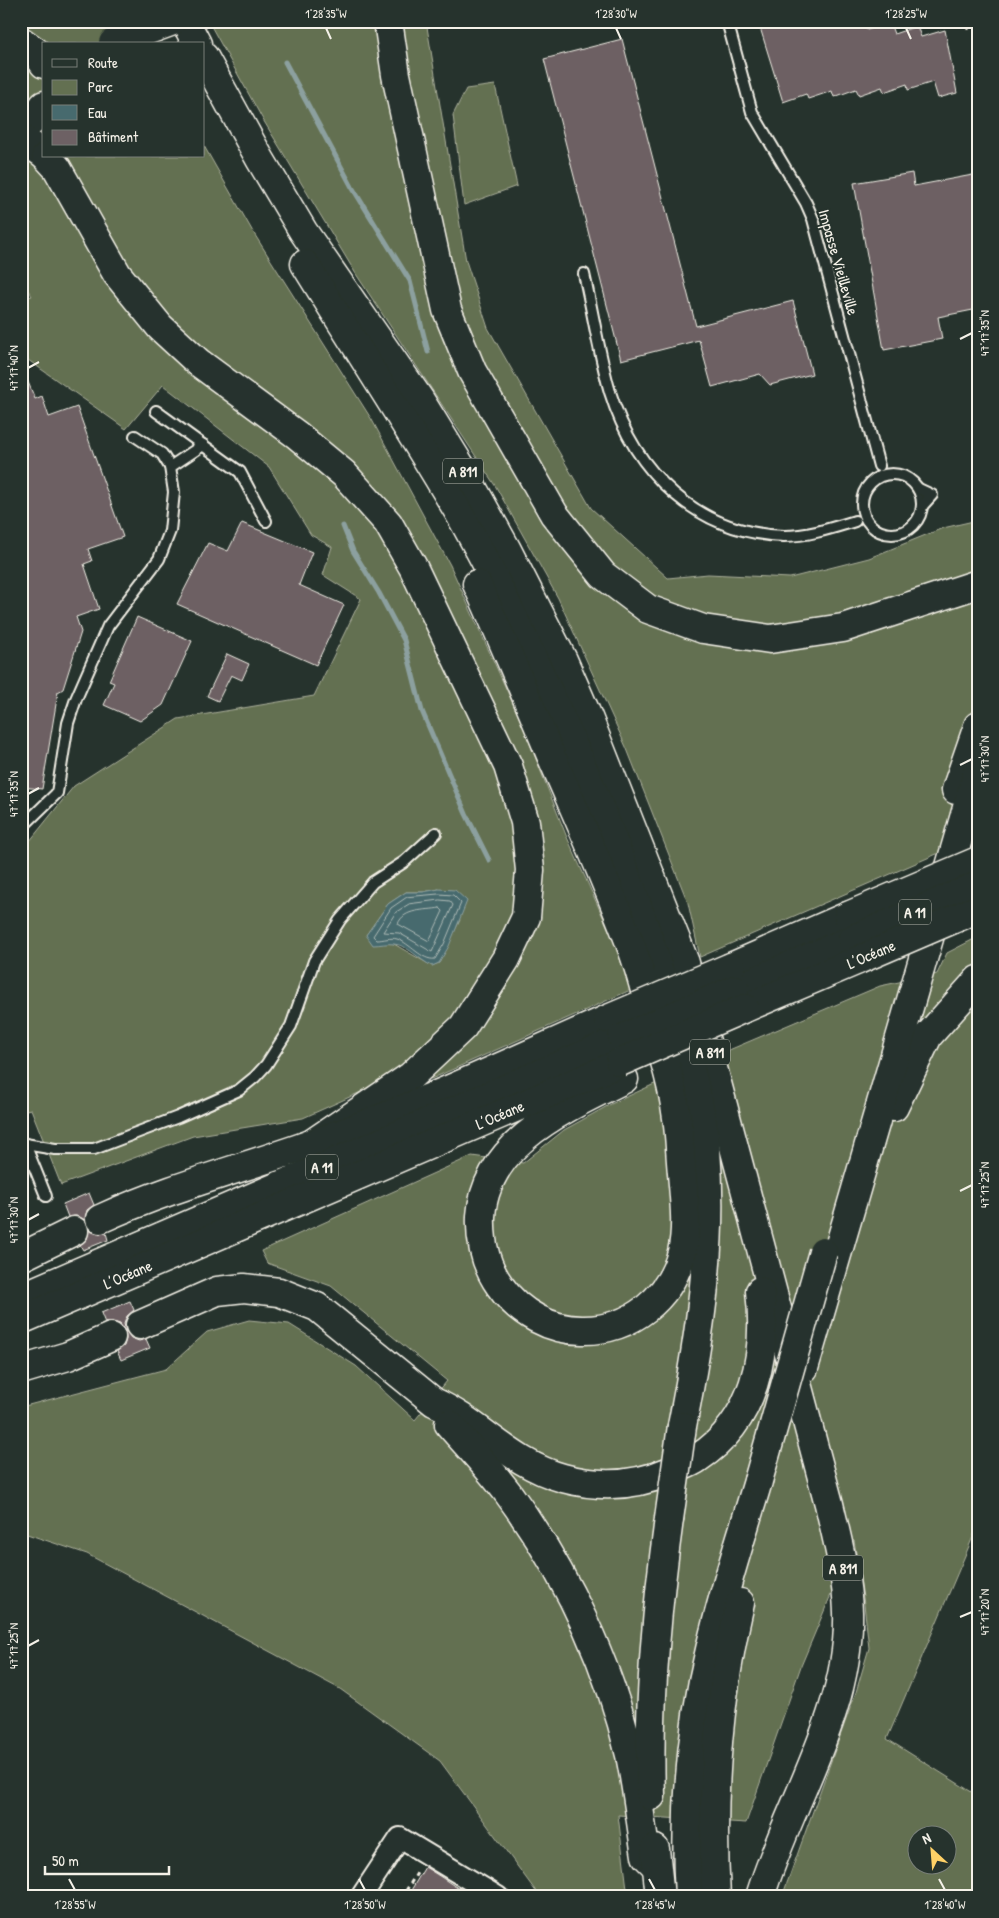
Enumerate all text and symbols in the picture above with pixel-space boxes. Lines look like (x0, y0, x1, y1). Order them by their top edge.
text: 1°28'35"W (305, 5, 347, 22)
text: 1°28'30"W (595, 5, 637, 22)
text: 1°28'25"W (885, 5, 927, 22)
legend (42, 42, 205, 158)
text: Route (88, 52, 118, 73)
text: Parc (88, 76, 113, 97)
text: Eau (88, 102, 107, 123)
text: Bâtiment (88, 126, 139, 147)
street label: Impasse Vieilleville (813, 206, 865, 318)
text: 47°17'35"N (976, 310, 993, 356)
text: 47°17'40"N (5, 345, 22, 391)
road number: A 811 (443, 458, 483, 484)
text: 47°17'30"N (976, 736, 993, 782)
text: 47°17'35"N (5, 771, 22, 817)
road number: A 11 (899, 900, 931, 924)
street label: L’Océane (843, 934, 899, 974)
road number: A 811 (690, 1040, 730, 1064)
street label: L’Océane (472, 1094, 528, 1135)
road number: A 11 (306, 1154, 338, 1180)
text: 47°17'25"N (976, 1162, 993, 1208)
text: 47°17'30"N (5, 1197, 22, 1243)
street label: L’Océane (100, 1254, 156, 1294)
road number: A 811 (823, 1556, 863, 1580)
text: 47°17'20"N (976, 1589, 993, 1635)
text: 47°17'25"N (5, 1623, 22, 1669)
north arrow (906, 1826, 956, 1876)
text: N (919, 1827, 934, 1848)
scale bar (45, 1843, 169, 1875)
text: 50 m (52, 1850, 79, 1871)
text: 1°28'55"W (54, 1896, 96, 1913)
text: 1°28'50"W (344, 1896, 386, 1913)
text: 1°28'45"W (635, 1896, 676, 1913)
text: 1°28'40"W (925, 1896, 966, 1913)

